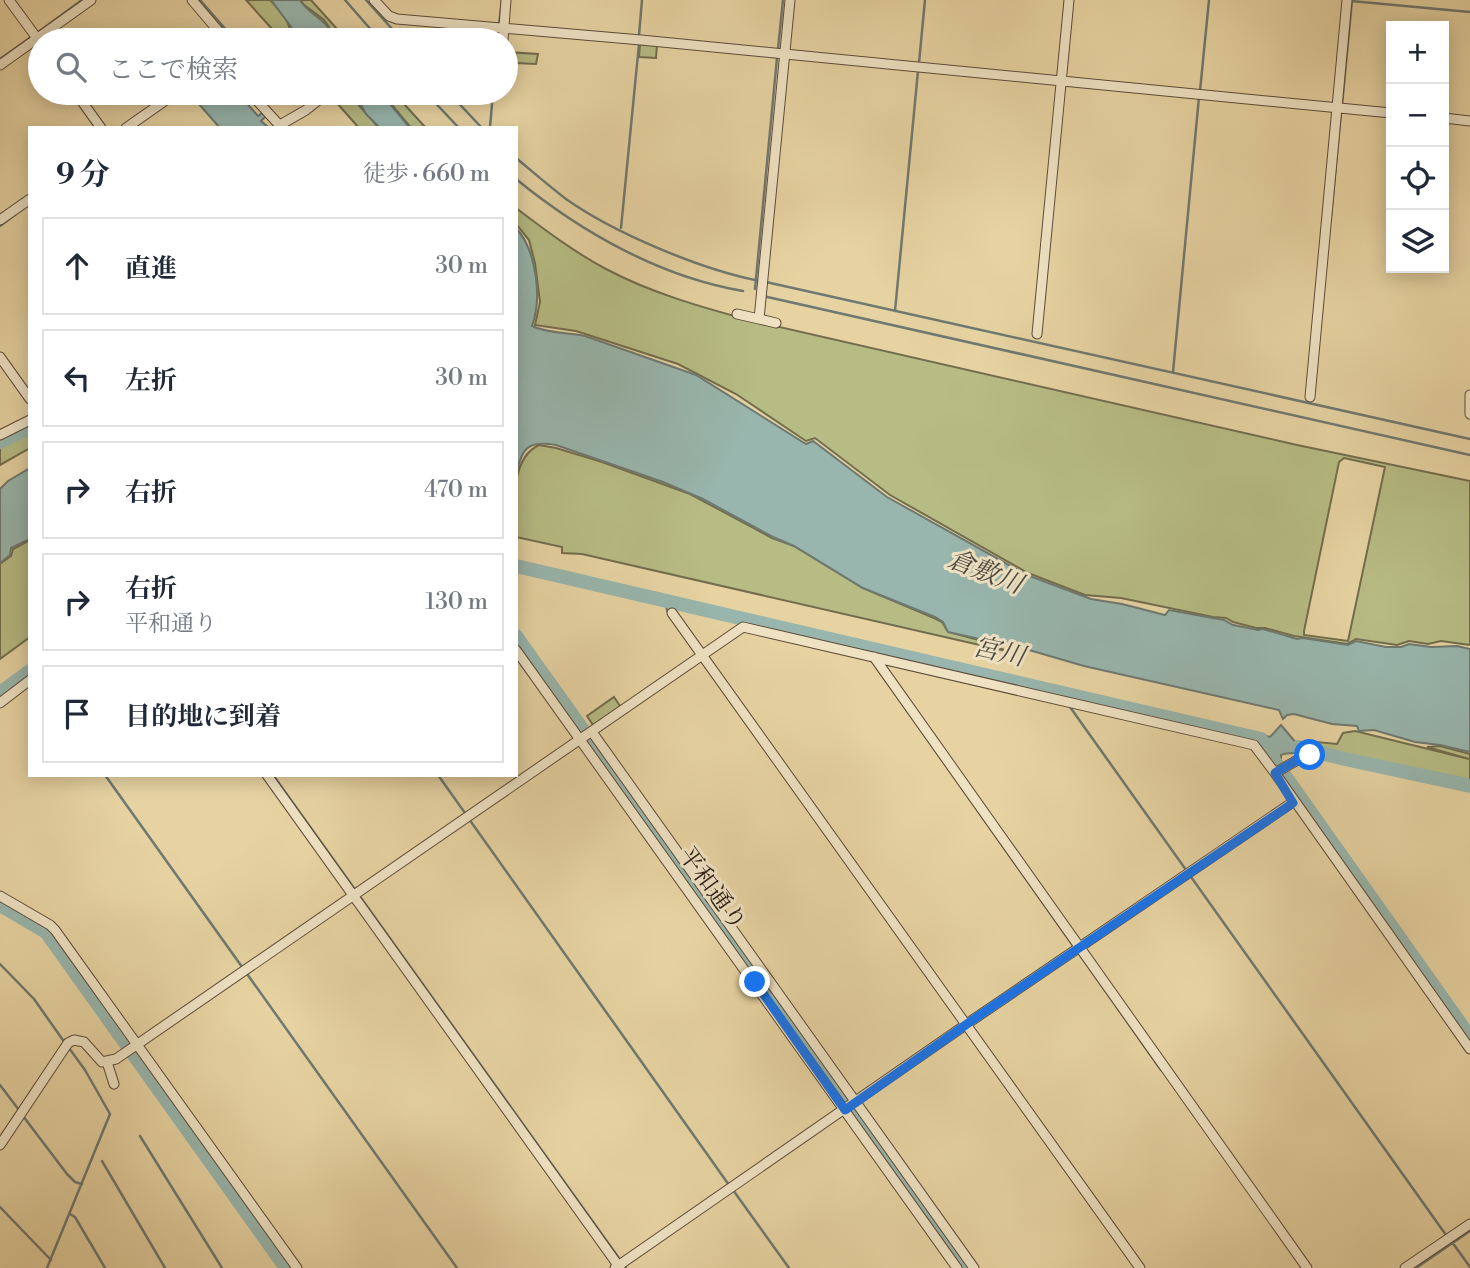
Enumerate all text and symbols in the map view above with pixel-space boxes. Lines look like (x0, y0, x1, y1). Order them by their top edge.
map controls (1386, 21, 1449, 273)
button: + (1386, 21, 1449, 84)
search box (28, 28, 518, 105)
icon: search (52, 48, 90, 86)
text: ここで検索 (108, 54, 238, 86)
button: − (1386, 84, 1449, 147)
button: locate (1386, 147, 1449, 210)
text: 9 分 (56, 156, 110, 194)
text: 徒歩 · 660 m (363, 160, 490, 188)
button: layers (1386, 210, 1449, 273)
icon: ahead (58, 247, 96, 285)
text: 30 m (435, 252, 488, 280)
text: 直進 (125, 253, 177, 285)
icon: left (58, 359, 96, 397)
text: 30 m (435, 364, 488, 392)
text: 左折 (125, 365, 177, 397)
icon: right (58, 471, 96, 509)
text: 470 m (424, 476, 488, 504)
text: 右折 (125, 477, 177, 509)
water label: 倉敷川 (943, 543, 1030, 602)
text: 右折 (125, 573, 177, 605)
icon: right (58, 583, 96, 621)
text: 130 m (425, 588, 488, 616)
text: 平和通り (125, 610, 217, 638)
water label: 宮川 (970, 631, 1031, 674)
icon: arrive (58, 695, 96, 733)
text: 目的地に到着 (125, 701, 281, 733)
route start (1294, 739, 1325, 770)
street label: 平和通り (672, 841, 752, 937)
route end (739, 966, 770, 997)

